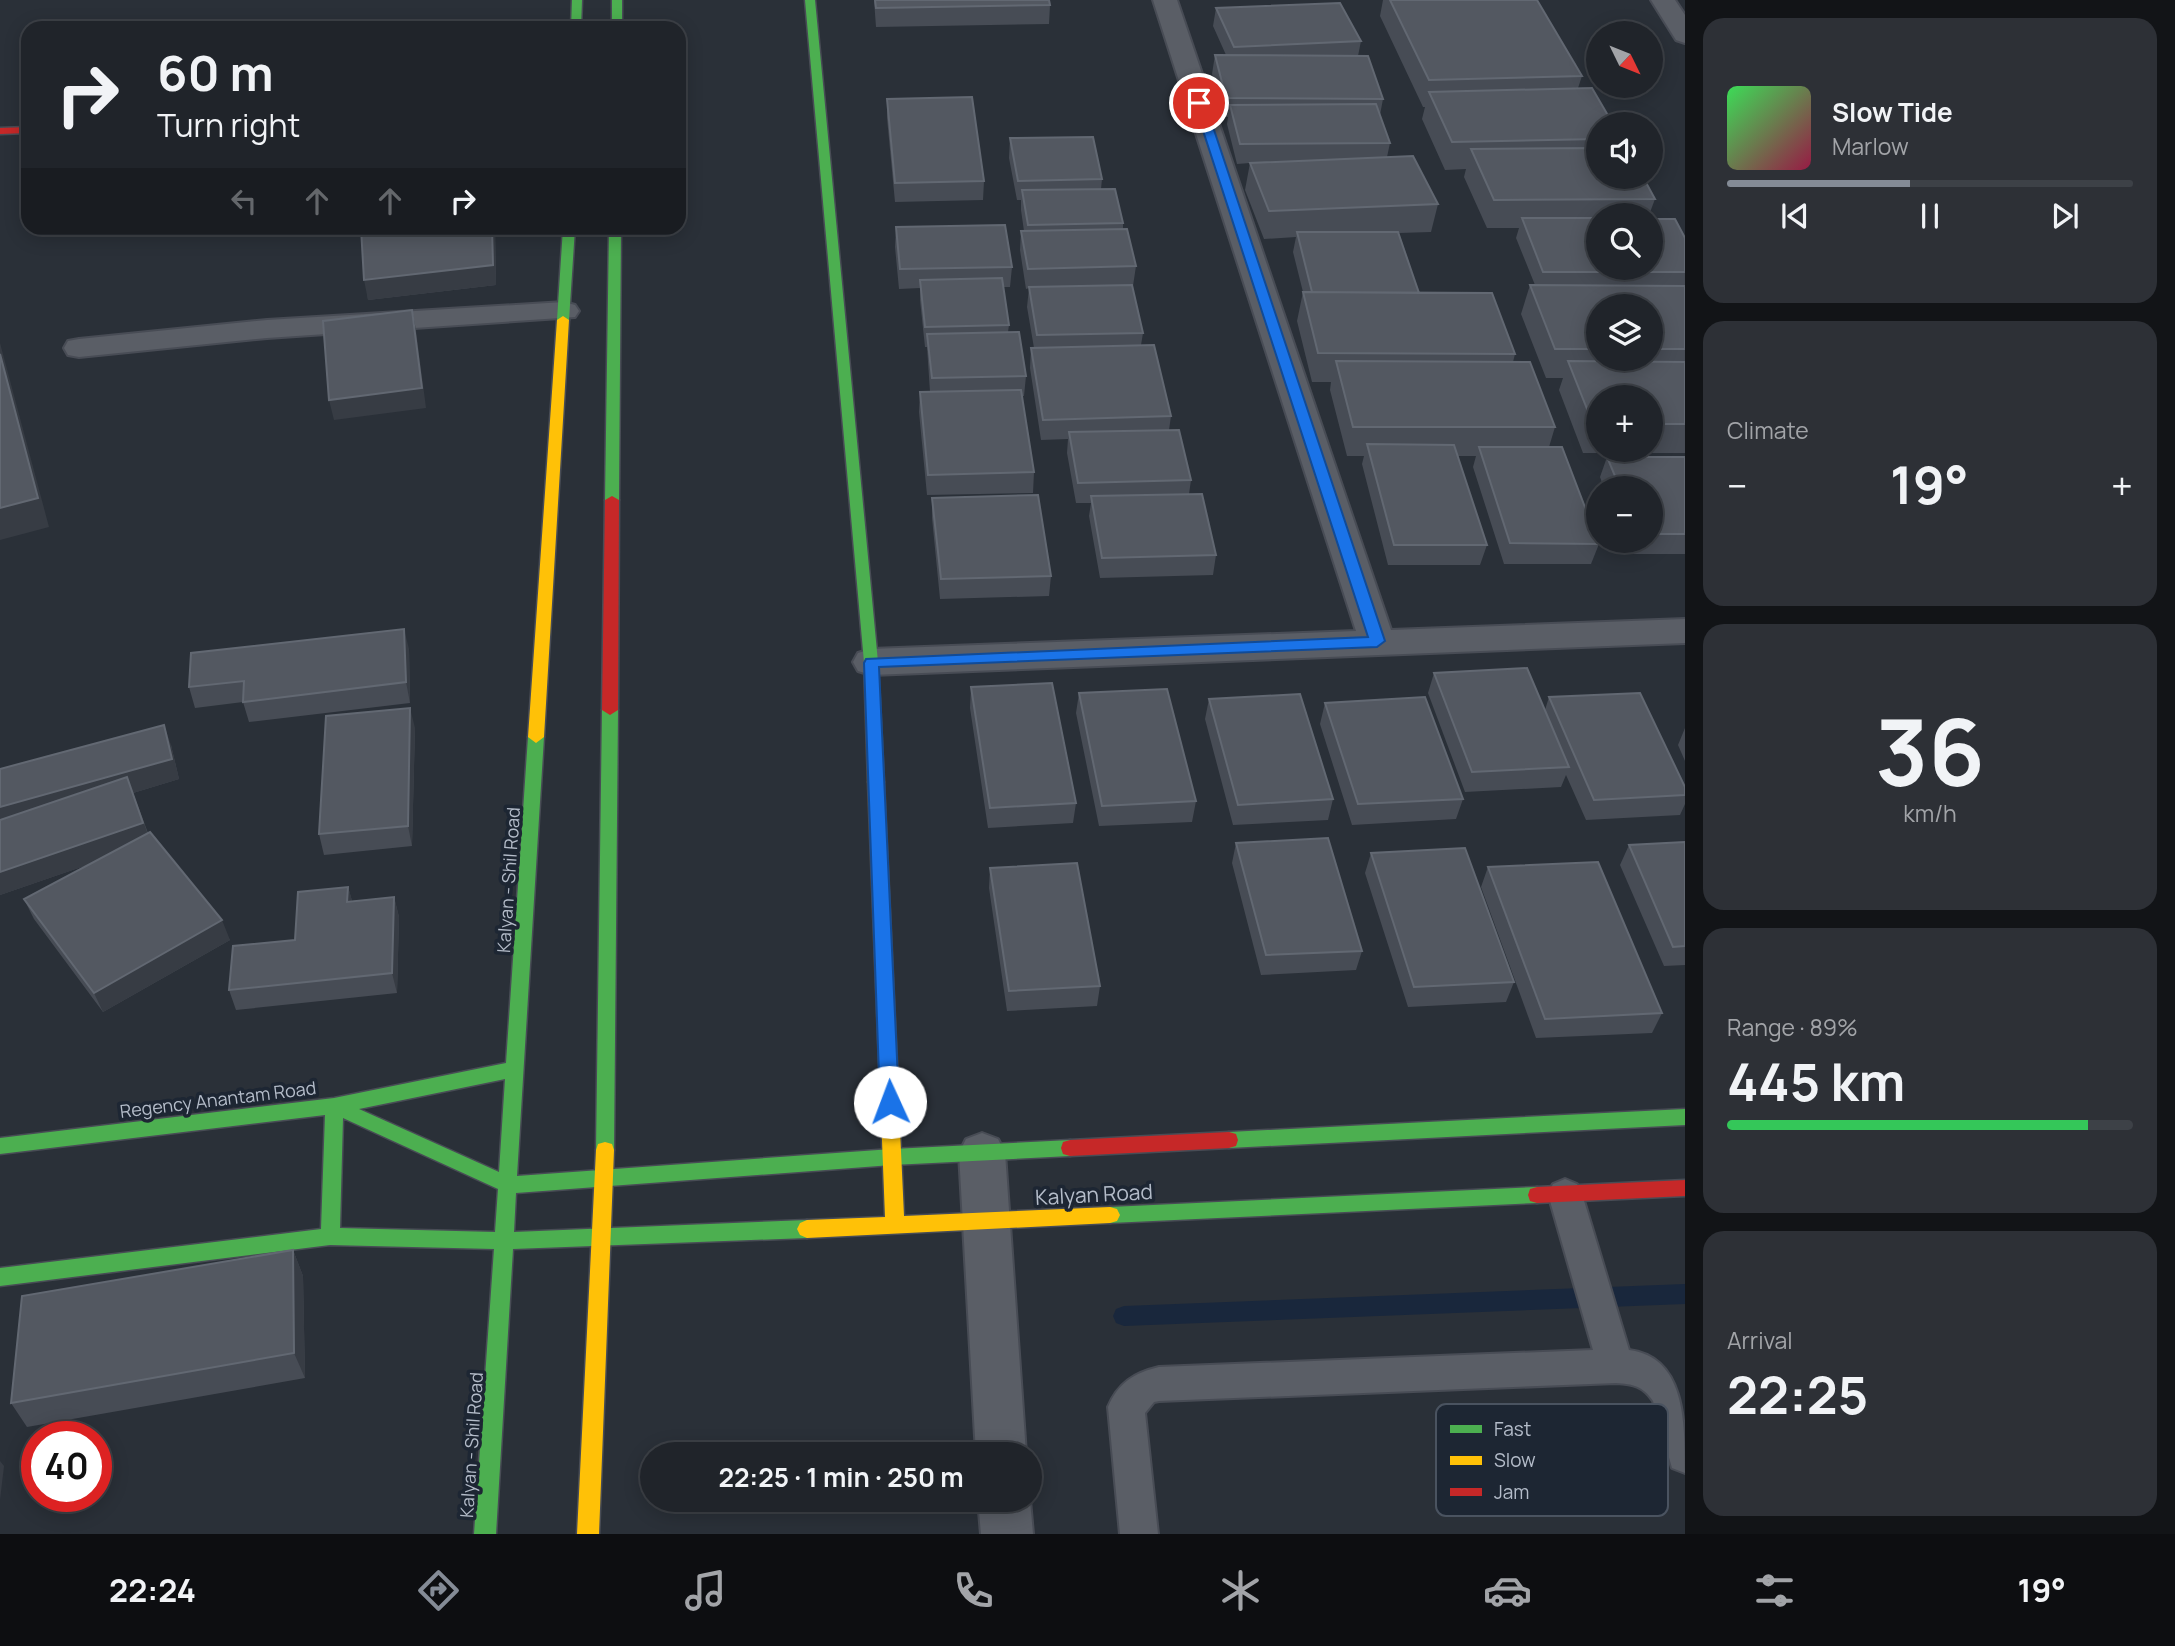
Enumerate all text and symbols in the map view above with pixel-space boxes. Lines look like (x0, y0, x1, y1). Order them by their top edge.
north arrow (1586, 21, 1662, 98)
map controls (1586, 21, 1663, 553)
text: 60 m (157, 39, 274, 106)
icon: right (42, 49, 133, 140)
pin (1169, 73, 1229, 133)
icon: arrive (1180, 84, 1218, 122)
text: Slow Tide (1832, 94, 1953, 130)
text: Turn right (157, 103, 300, 147)
button: sound (1586, 112, 1663, 189)
text: Marlow (1832, 130, 1909, 162)
icon: left (225, 182, 263, 220)
icon: ahead (298, 182, 336, 220)
icon: ahead (371, 182, 409, 220)
icon: right (444, 182, 482, 220)
icon: previous (1776, 197, 1814, 235)
icon: pause (1911, 197, 1949, 235)
icon: next (2046, 197, 2084, 235)
button: search (1586, 203, 1663, 280)
button: layers (1586, 294, 1663, 371)
button: + (1586, 385, 1663, 462)
text: Climate (1727, 414, 1809, 446)
text: 19° (1890, 449, 1969, 520)
text: − (1727, 459, 1748, 511)
text: + (2111, 459, 2133, 511)
button: − (1586, 476, 1663, 553)
text: 36 (1875, 689, 1985, 813)
text: km/h (1903, 797, 1957, 829)
street label: Kalyan - Shil Road (491, 806, 525, 954)
text: Range · 89% (1727, 1011, 1858, 1043)
text: 445 km (1727, 1046, 1905, 1117)
position arrow (853, 1065, 927, 1139)
street label: Regency Anantam Road (118, 1075, 317, 1123)
street label: Kalyan Road (1034, 1177, 1154, 1211)
text: Arrival (1727, 1324, 1793, 1356)
text: 22:25 (1727, 1359, 1868, 1430)
street label: Kalyan - Shil Road (454, 1371, 488, 1519)
legend (1436, 1404, 1668, 1516)
text: Fast (1494, 1416, 1531, 1442)
speed limit sign: 40 (21, 1421, 112, 1512)
text: Slow (1494, 1447, 1536, 1473)
text: 22:25 · 1 min · 250 m (718, 1459, 964, 1495)
text: Jam (1494, 1479, 1529, 1505)
icon: directions (414, 1566, 463, 1615)
icon: music (681, 1566, 730, 1615)
icon: phone (949, 1566, 998, 1615)
icon: climate (1216, 1566, 1265, 1615)
icon: car (1483, 1566, 1532, 1615)
icon: filters (1750, 1566, 1799, 1615)
text: 22:24 (109, 1568, 196, 1612)
text: 19° (2017, 1568, 2066, 1612)

